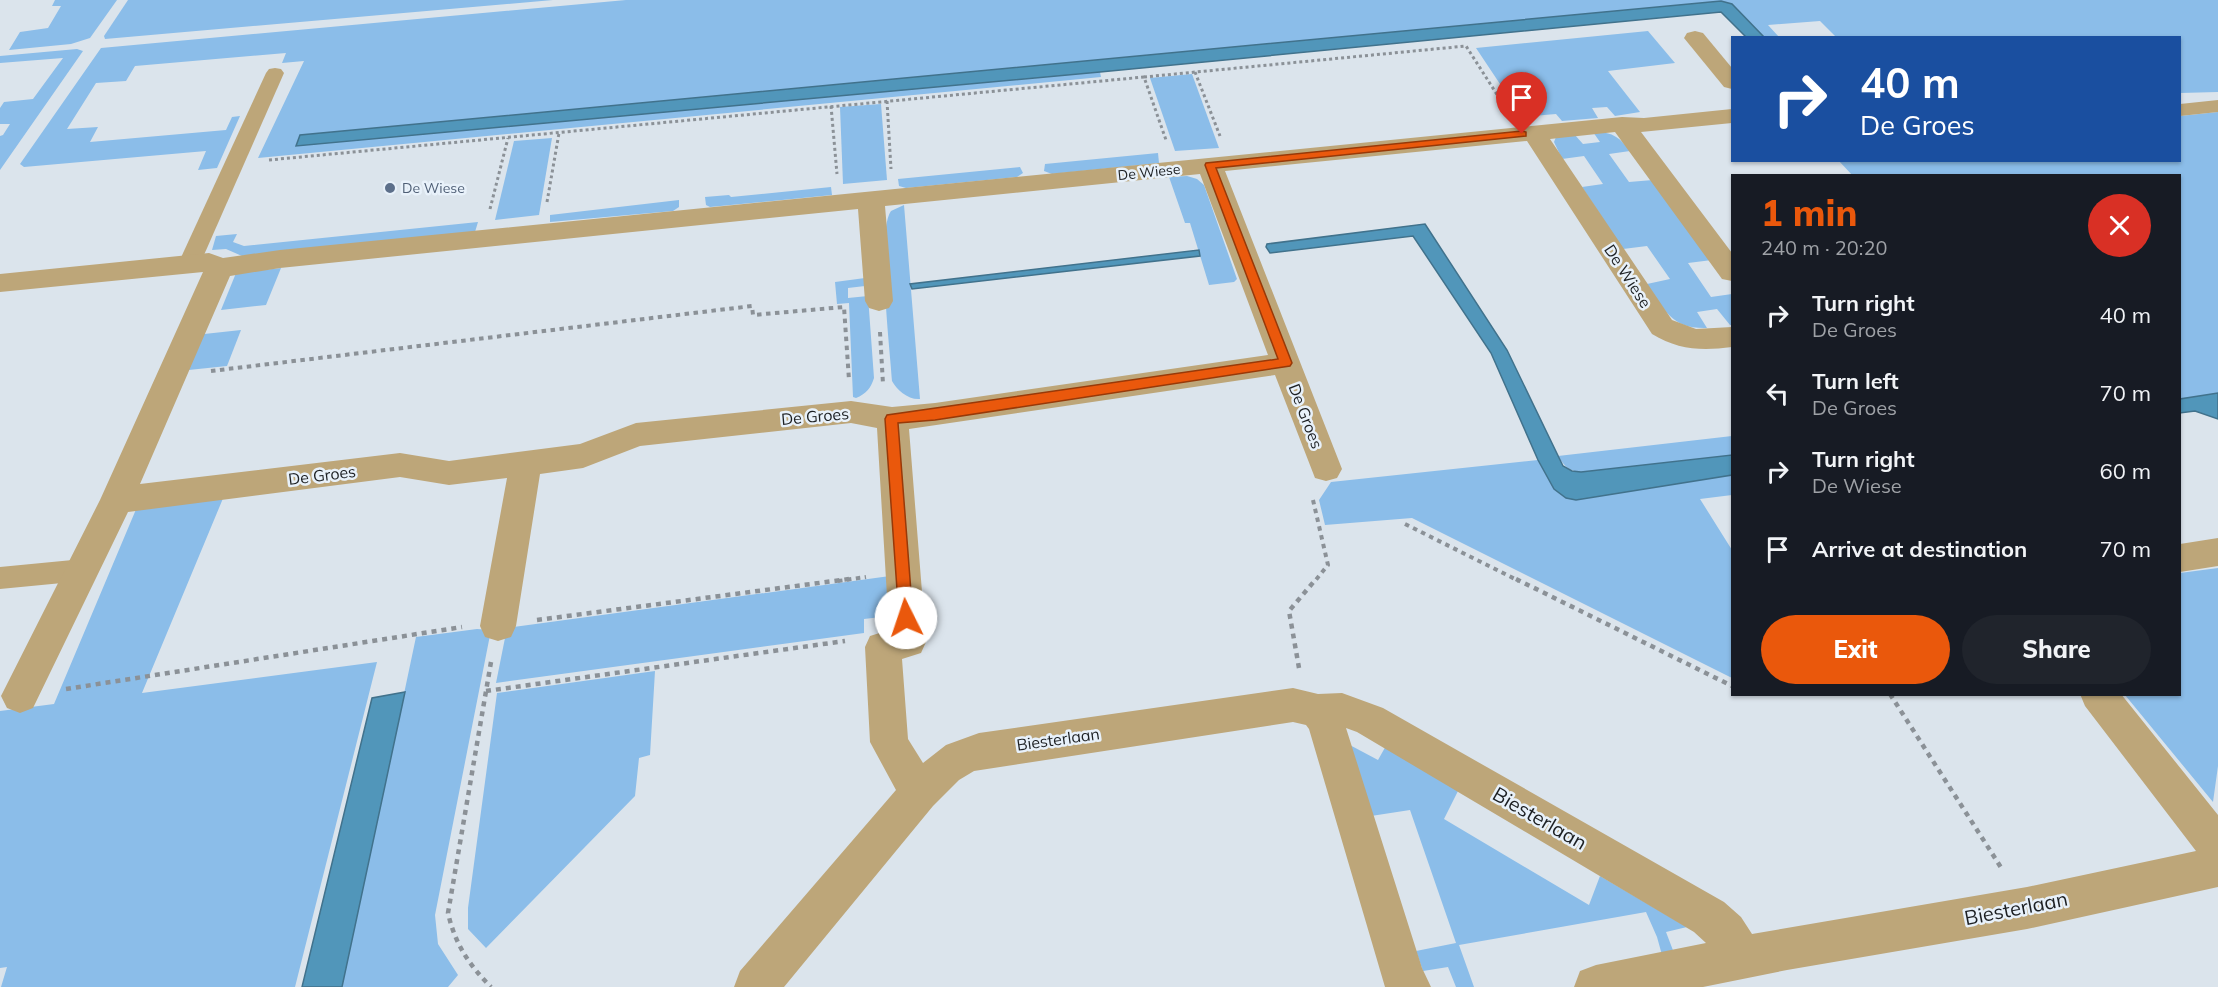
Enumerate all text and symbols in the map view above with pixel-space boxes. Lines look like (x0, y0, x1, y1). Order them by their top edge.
text: 40 m (1860, 56, 1960, 109)
icon: right (1761, 60, 1839, 138)
pin (1496, 72, 1547, 134)
icon: arrive (1505, 81, 1538, 114)
text: De Groes (1860, 108, 1975, 142)
street label: De Wiese (1117, 160, 1181, 184)
place label: De Wiese (402, 179, 465, 197)
marker: De Wiese (383, 181, 397, 195)
text: 1 min (1761, 190, 1857, 235)
button: close (2088, 194, 2151, 257)
text: 240 m · 20:20 (1761, 235, 1887, 260)
street label: De Wiese (1600, 240, 1656, 312)
text: Turn right (1812, 289, 1915, 317)
icon: right (1761, 299, 1794, 332)
text: 40 m (2100, 301, 2151, 329)
text: De Groes (1812, 317, 1897, 342)
text: Turn left (1812, 367, 1899, 395)
icon: left (1761, 377, 1794, 410)
text: 70 m (2100, 379, 2151, 407)
street label: De Groes (1284, 381, 1328, 451)
text: De Groes (1812, 395, 1897, 420)
street label: De Groes (780, 403, 850, 429)
text: Turn right (1812, 445, 1915, 473)
icon: right (1761, 455, 1794, 488)
text: 60 m (2100, 457, 2151, 485)
street label: De Groes (287, 461, 357, 489)
text: De Wiese (1812, 473, 1902, 498)
icon: arrive (1761, 533, 1794, 566)
text: Arrive at destination (1812, 535, 2027, 563)
text: 70 m (2100, 535, 2151, 563)
position arrow (874, 586, 938, 650)
button: Exit (1761, 615, 1950, 684)
button: Share (1962, 615, 2151, 684)
street label: Biesterlaan (1015, 723, 1101, 755)
street label: Biesterlaan (1488, 781, 1592, 855)
street label: Biesterlaan (1962, 886, 2070, 930)

